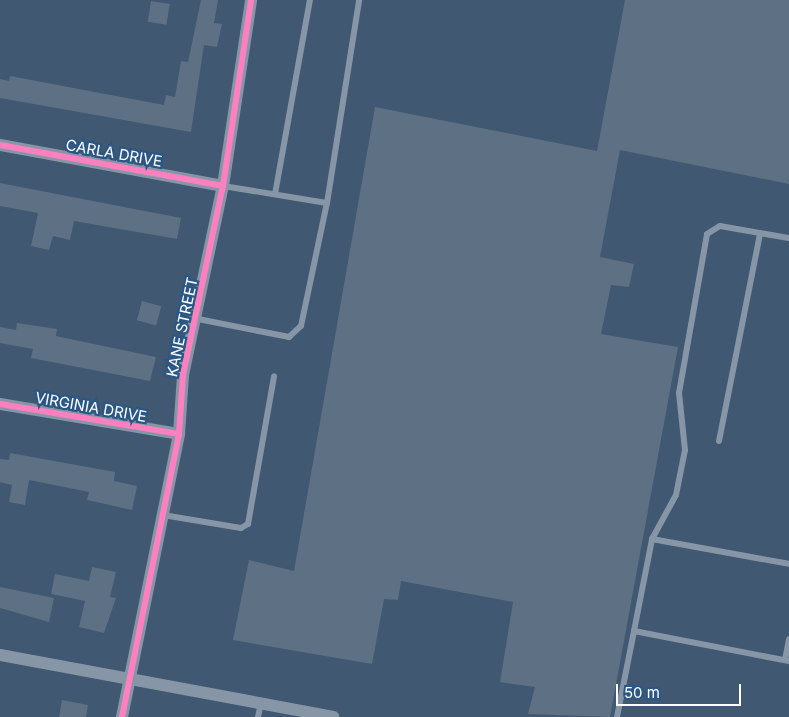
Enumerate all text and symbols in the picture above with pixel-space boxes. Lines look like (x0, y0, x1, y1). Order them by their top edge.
street label: CARLA DRIVE (64, 136, 164, 170)
street label: KANE STREET (163, 275, 201, 379)
street label: VIRGINIA DRIVE (34, 388, 148, 426)
scale bar (619, 674, 744, 706)
text: 50 m (624, 683, 660, 702)

